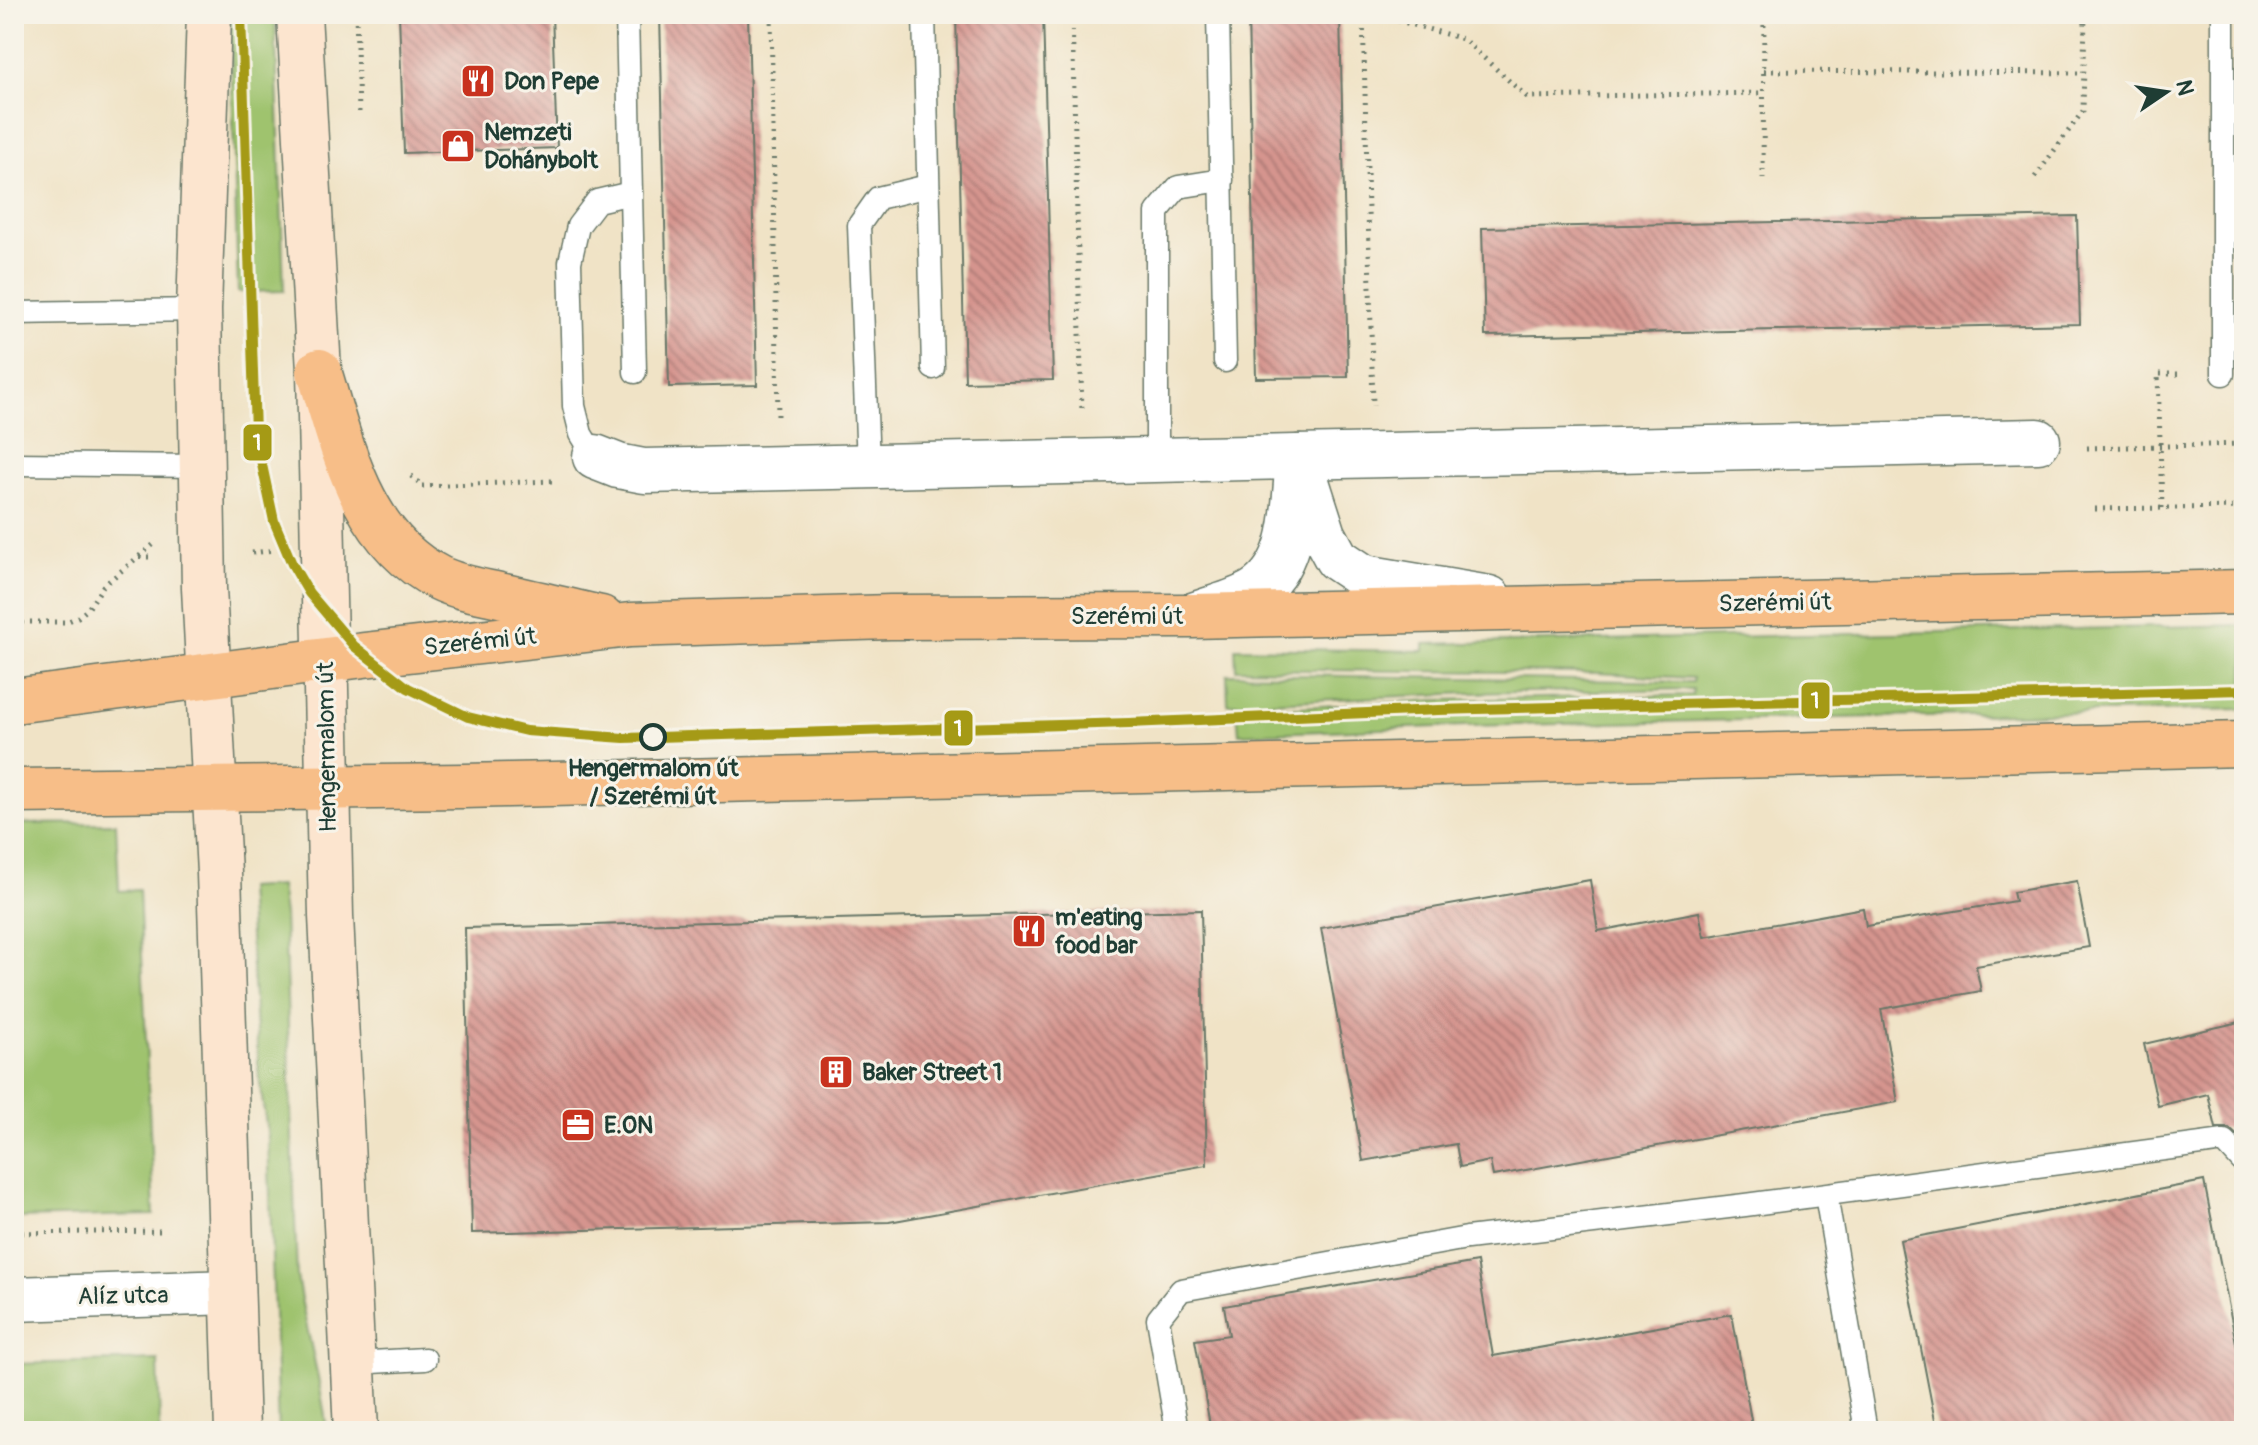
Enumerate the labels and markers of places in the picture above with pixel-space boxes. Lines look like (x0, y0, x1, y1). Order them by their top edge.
restaurant icon: Don Pepe (459, 62, 497, 100)
place label: Don Pepe (504, 67, 600, 96)
place label: Nemzeti Dohánybolt (484, 118, 599, 175)
shop icon: Nemzeti Dohánybolt (439, 127, 477, 165)
marker: Hengermalom út / Szerémi út (640, 724, 666, 750)
place label: Hengermalom út / Szerémi út (568, 754, 740, 811)
place label: m'eating food bar (1055, 903, 1143, 960)
restaurant icon: m'eating food bar (1010, 912, 1048, 950)
building icon: Baker Street 1 (817, 1053, 855, 1091)
place label: Baker Street 1 (862, 1058, 1002, 1087)
office icon: E.ON (559, 1106, 597, 1144)
place label: E.ON (604, 1111, 653, 1140)

